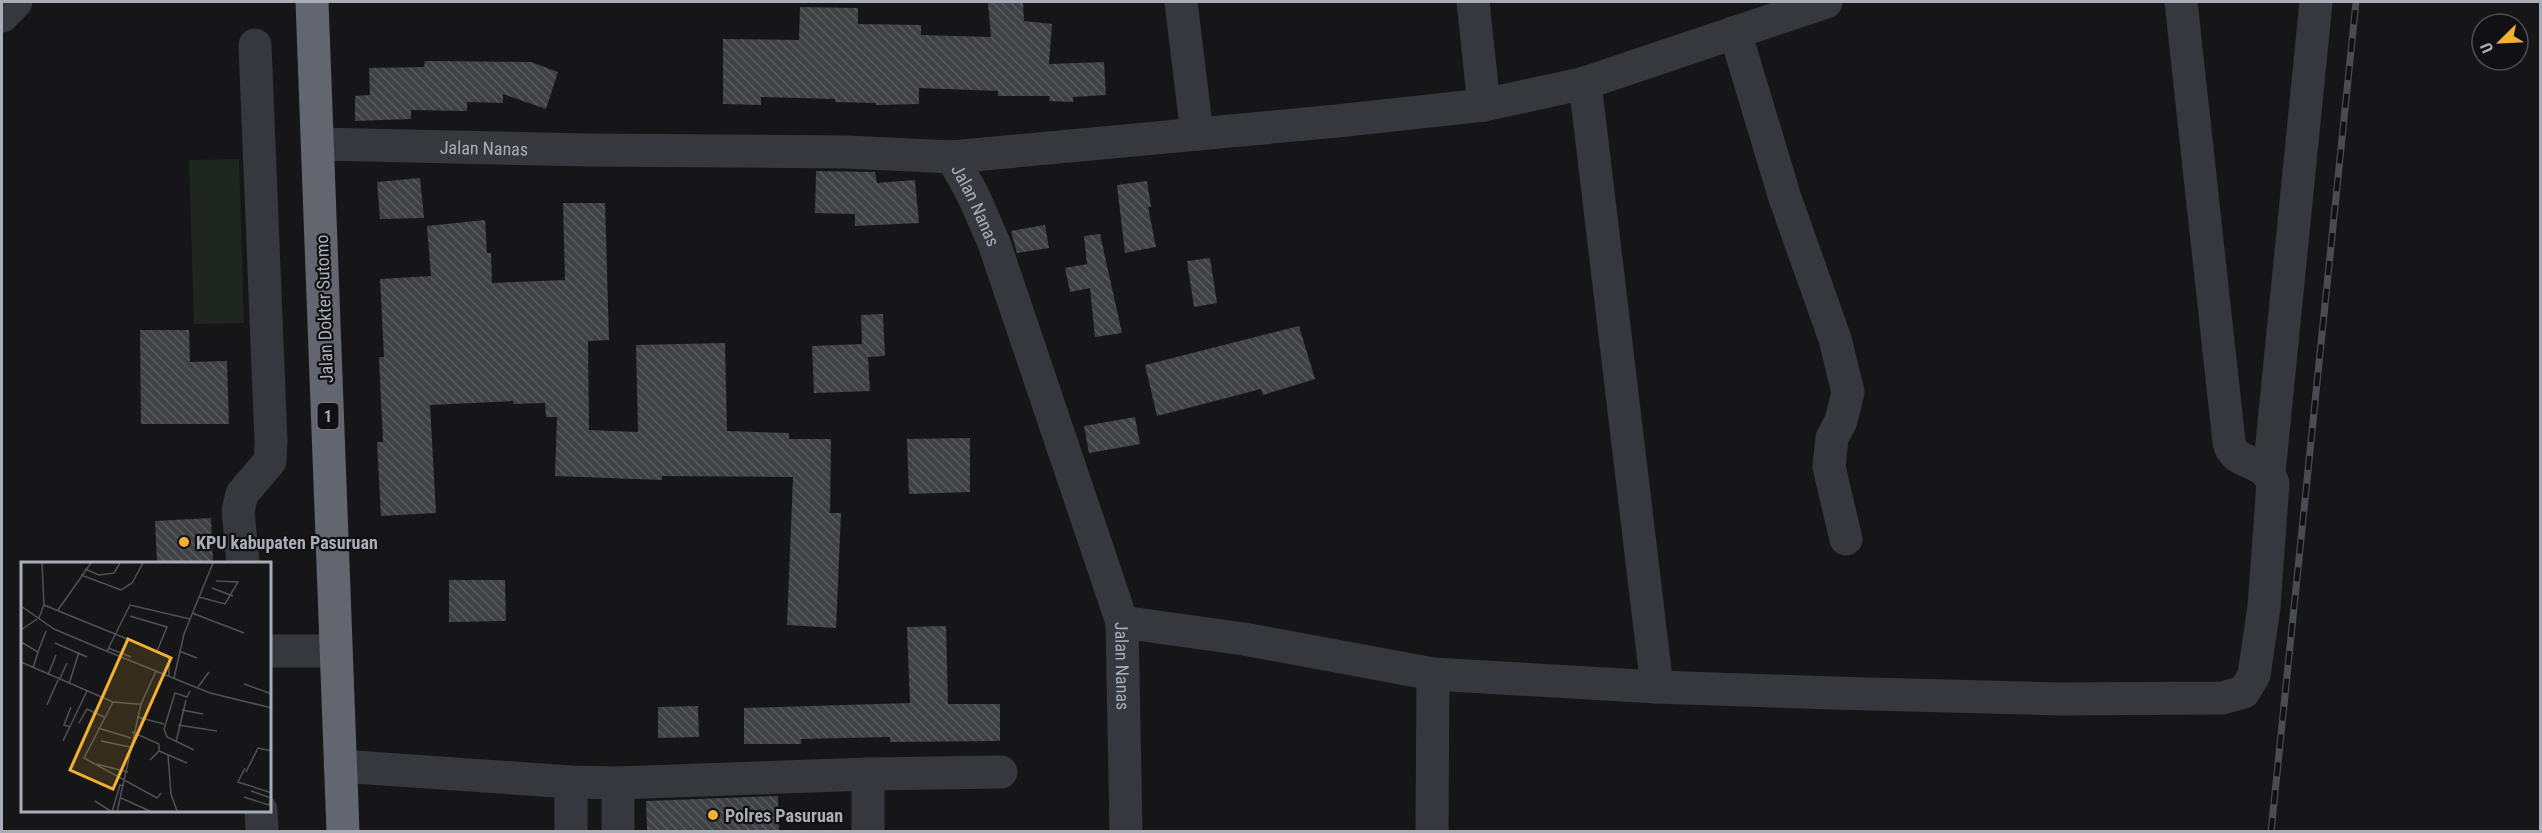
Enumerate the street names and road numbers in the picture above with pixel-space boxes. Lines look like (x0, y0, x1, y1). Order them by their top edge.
street label: Jalan Nanas (440, 136, 528, 159)
street label: Jalan Nanas (947, 160, 1004, 249)
street label: Jalan Dokter Sutomo (311, 234, 337, 384)
road number: 1 (318, 403, 338, 429)
street label: Jalan Nanas (1111, 622, 1134, 710)

